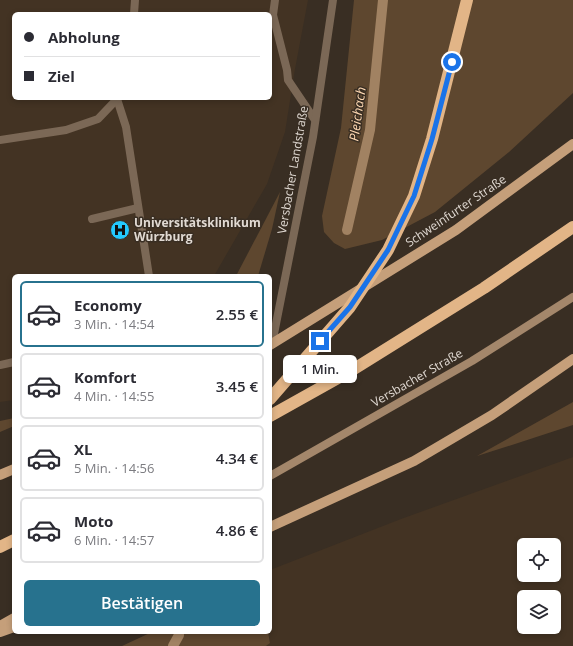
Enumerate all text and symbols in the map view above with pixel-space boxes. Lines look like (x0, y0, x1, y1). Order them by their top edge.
text: Abholung (48, 27, 120, 47)
route start (443, 53, 461, 71)
text: Ziel (48, 66, 75, 86)
water label: Pleichach (344, 86, 370, 142)
street label: Versbacher Landstraße (273, 104, 312, 235)
street label: Schweinfurter Straße (402, 170, 510, 251)
place label: Universitätsklinikum Würzburg (134, 214, 261, 245)
hospital icon: Universitätsklinikum Würzburg (109, 219, 131, 241)
text: Economy (74, 295, 142, 315)
icon: car (26, 296, 62, 332)
text: 2.55 € (216, 304, 258, 324)
text: 3 Min. · 14:54 (74, 315, 155, 333)
route end (311, 332, 329, 350)
street label: Versbacher Straße (368, 344, 466, 411)
callout: 1 Min. (283, 355, 357, 383)
text: 1 Min. (301, 360, 339, 378)
text: Komfort (74, 367, 136, 387)
icon: car (26, 368, 62, 404)
text: 3.45 € (216, 376, 258, 396)
text: 4 Min. · 14:55 (74, 387, 155, 405)
text: XL (74, 439, 92, 459)
icon: car (26, 440, 62, 476)
text: 4.34 € (216, 448, 258, 468)
text: 5 Min. · 14:56 (74, 459, 155, 477)
text: Moto (74, 511, 113, 531)
icon: car (26, 512, 62, 548)
text: 4.86 € (216, 520, 258, 540)
text: 6 Min. · 14:57 (74, 531, 155, 549)
map controls (517, 538, 561, 634)
button: locate (517, 538, 561, 582)
button: Bestätigen (24, 580, 260, 626)
button: layers (517, 590, 561, 634)

